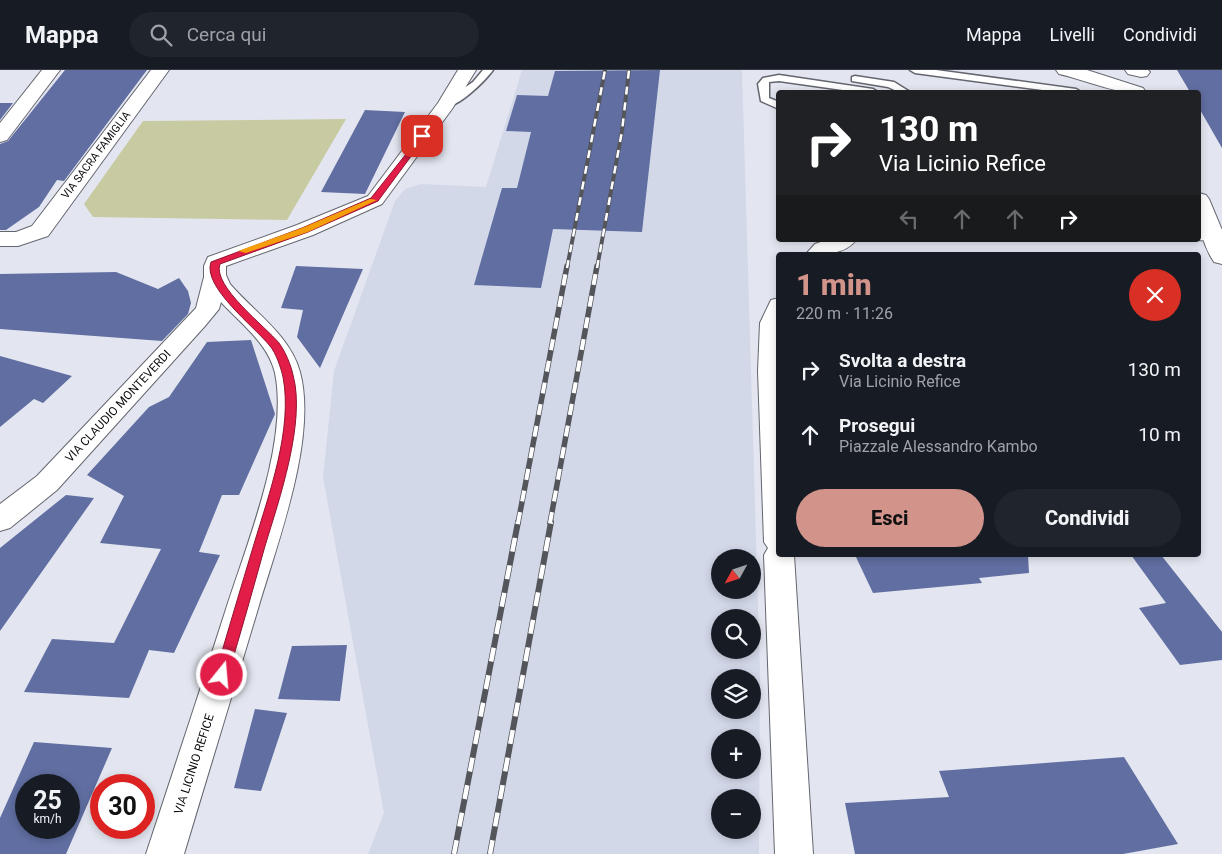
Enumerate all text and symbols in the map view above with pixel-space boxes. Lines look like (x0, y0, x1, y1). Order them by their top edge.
search box (129, 12, 479, 57)
text: Mappa (25, 21, 99, 49)
icon: search (147, 21, 175, 49)
text: Cerca qui (187, 23, 266, 46)
text: Mappa (966, 24, 1022, 45)
text: Livelli (1050, 24, 1095, 45)
text: Condividi (1123, 24, 1197, 45)
street label: VIA SACRA FAMIGLIA (59, 108, 134, 201)
text: 130 m (879, 109, 978, 150)
icon: right (796, 110, 861, 175)
pin (401, 115, 443, 157)
icon: arrive (408, 122, 436, 150)
text: Via Licinio Refice (879, 151, 1046, 176)
icon: left (895, 205, 923, 233)
icon: ahead (948, 205, 976, 233)
icon: ahead (1001, 205, 1029, 233)
icon: right (1054, 205, 1082, 233)
text: 1 min (796, 267, 872, 302)
button: close (1129, 269, 1181, 321)
text: 220 m · 11:26 (796, 304, 893, 323)
street label: VIA CLAUDIO MONTEVERDI (62, 347, 174, 465)
text: Svolta a destra (839, 349, 966, 372)
icon: right (796, 356, 824, 384)
text: 130 m (1128, 358, 1181, 381)
text: Via Licinio Refice (839, 372, 960, 391)
text: Prosegui (839, 414, 915, 437)
icon: ahead (796, 421, 824, 449)
text: 10 m (1138, 423, 1181, 446)
text: Piazzale Alessandro Kambo (839, 437, 1038, 456)
button: Esci (796, 489, 984, 547)
button: Condividi (994, 489, 1181, 547)
north arrow (711, 549, 761, 599)
map controls (711, 549, 761, 839)
button: search (711, 609, 761, 659)
position arrow (195, 648, 247, 700)
button: layers (711, 669, 761, 719)
street label: VIA LICINIO REFICE (171, 712, 217, 816)
button: + (711, 729, 761, 779)
speed limit sign: 30 (90, 774, 155, 839)
text: 25 (33, 786, 62, 815)
button: − (711, 789, 761, 839)
text: km/h (33, 812, 62, 826)

